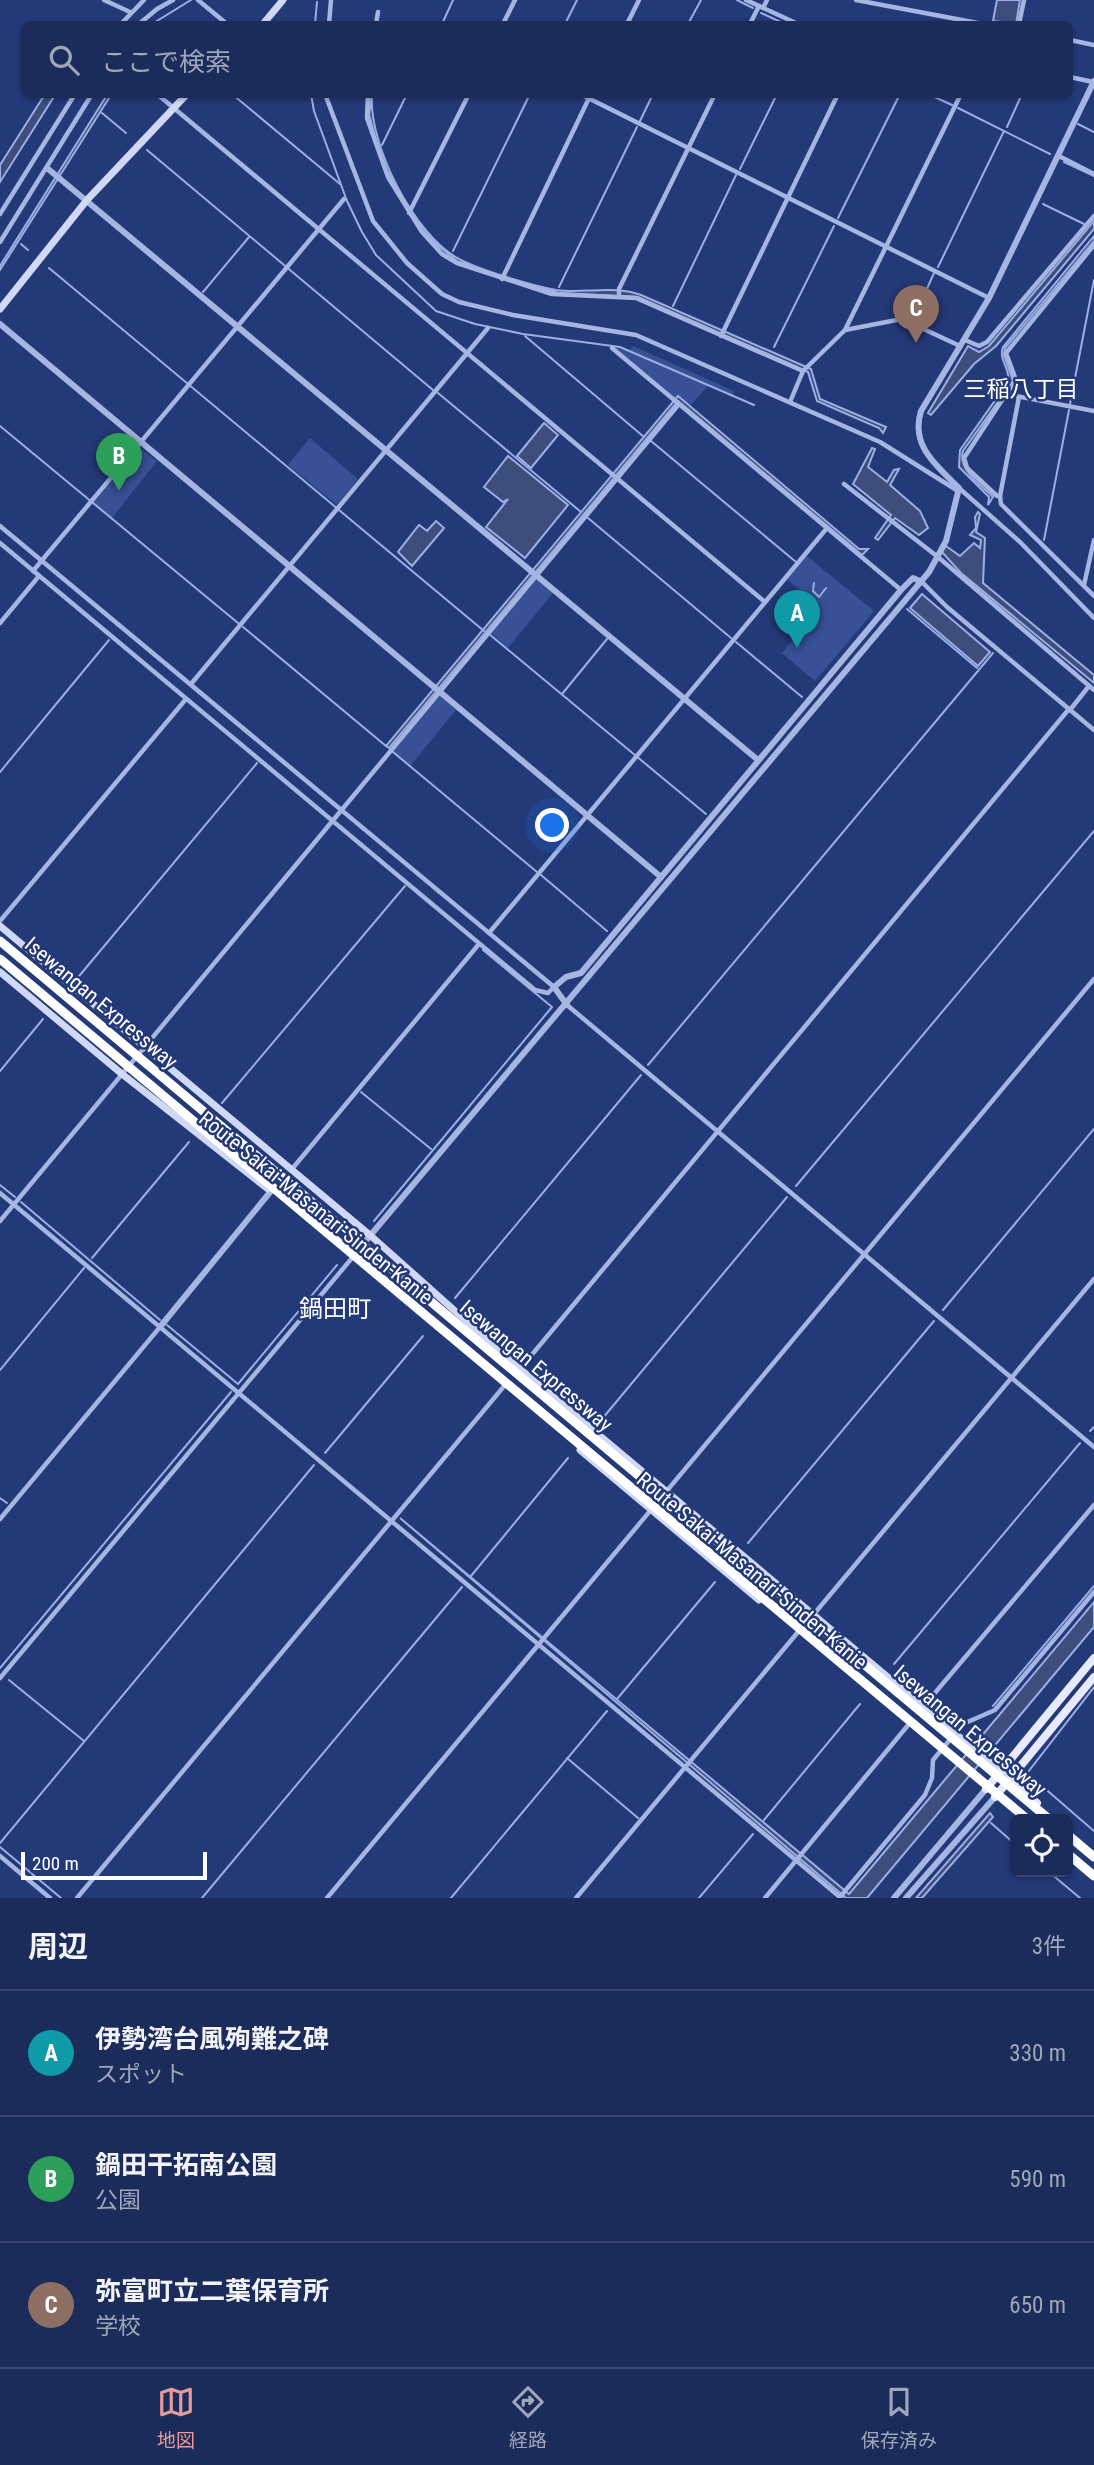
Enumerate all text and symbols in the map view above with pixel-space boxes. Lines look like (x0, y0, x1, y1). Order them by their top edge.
search box (21, 21, 1073, 98)
icon: search (45, 41, 83, 79)
text: ここで検索 (101, 47, 231, 77)
pin: C (893, 285, 939, 343)
district label: 三稲八丁目 (964, 376, 1079, 403)
pin: B (96, 433, 142, 491)
pin: A (774, 590, 820, 648)
your location (535, 808, 569, 842)
street label: Isewangan Expressway (20, 932, 182, 1074)
street label: Route Sakai-Masanari-Sinden-Kanie (194, 1106, 438, 1310)
district label: 鍋田町 (299, 1295, 371, 1323)
street label: Isewangan Expressway (455, 1295, 617, 1437)
street label: Route Sakai-Masanari-Sinden-Kanie (632, 1468, 872, 1675)
street label: Isewangan Expressway (889, 1660, 1051, 1802)
map controls (1010, 1814, 1073, 1877)
button: locate (1010, 1814, 1073, 1877)
scale bar (21, 1849, 206, 1881)
text: 200 m (32, 1852, 79, 1875)
text: 周辺 (28, 1929, 88, 1964)
text: 3件 (1032, 1933, 1066, 1960)
text: 伊勢湾台風殉難之碑 (95, 2024, 329, 2054)
text: A (44, 2040, 58, 2067)
text: 330 m (1009, 2040, 1066, 2067)
text: スポット (95, 2061, 187, 2088)
text: 鍋田干拓南公園 (95, 2150, 277, 2180)
text: B (45, 2166, 57, 2193)
text: 590 m (1009, 2166, 1066, 2193)
text: 公園 (95, 2187, 141, 2214)
text: 弥富町立二葉保育所 (95, 2276, 329, 2306)
text: C (44, 2292, 58, 2319)
text: 650 m (1009, 2292, 1066, 2319)
text: 学校 (95, 2313, 141, 2340)
tab: 地図 (157, 2383, 195, 2452)
tab: 経路 (509, 2383, 547, 2452)
tab: 保存済み (861, 2383, 937, 2452)

